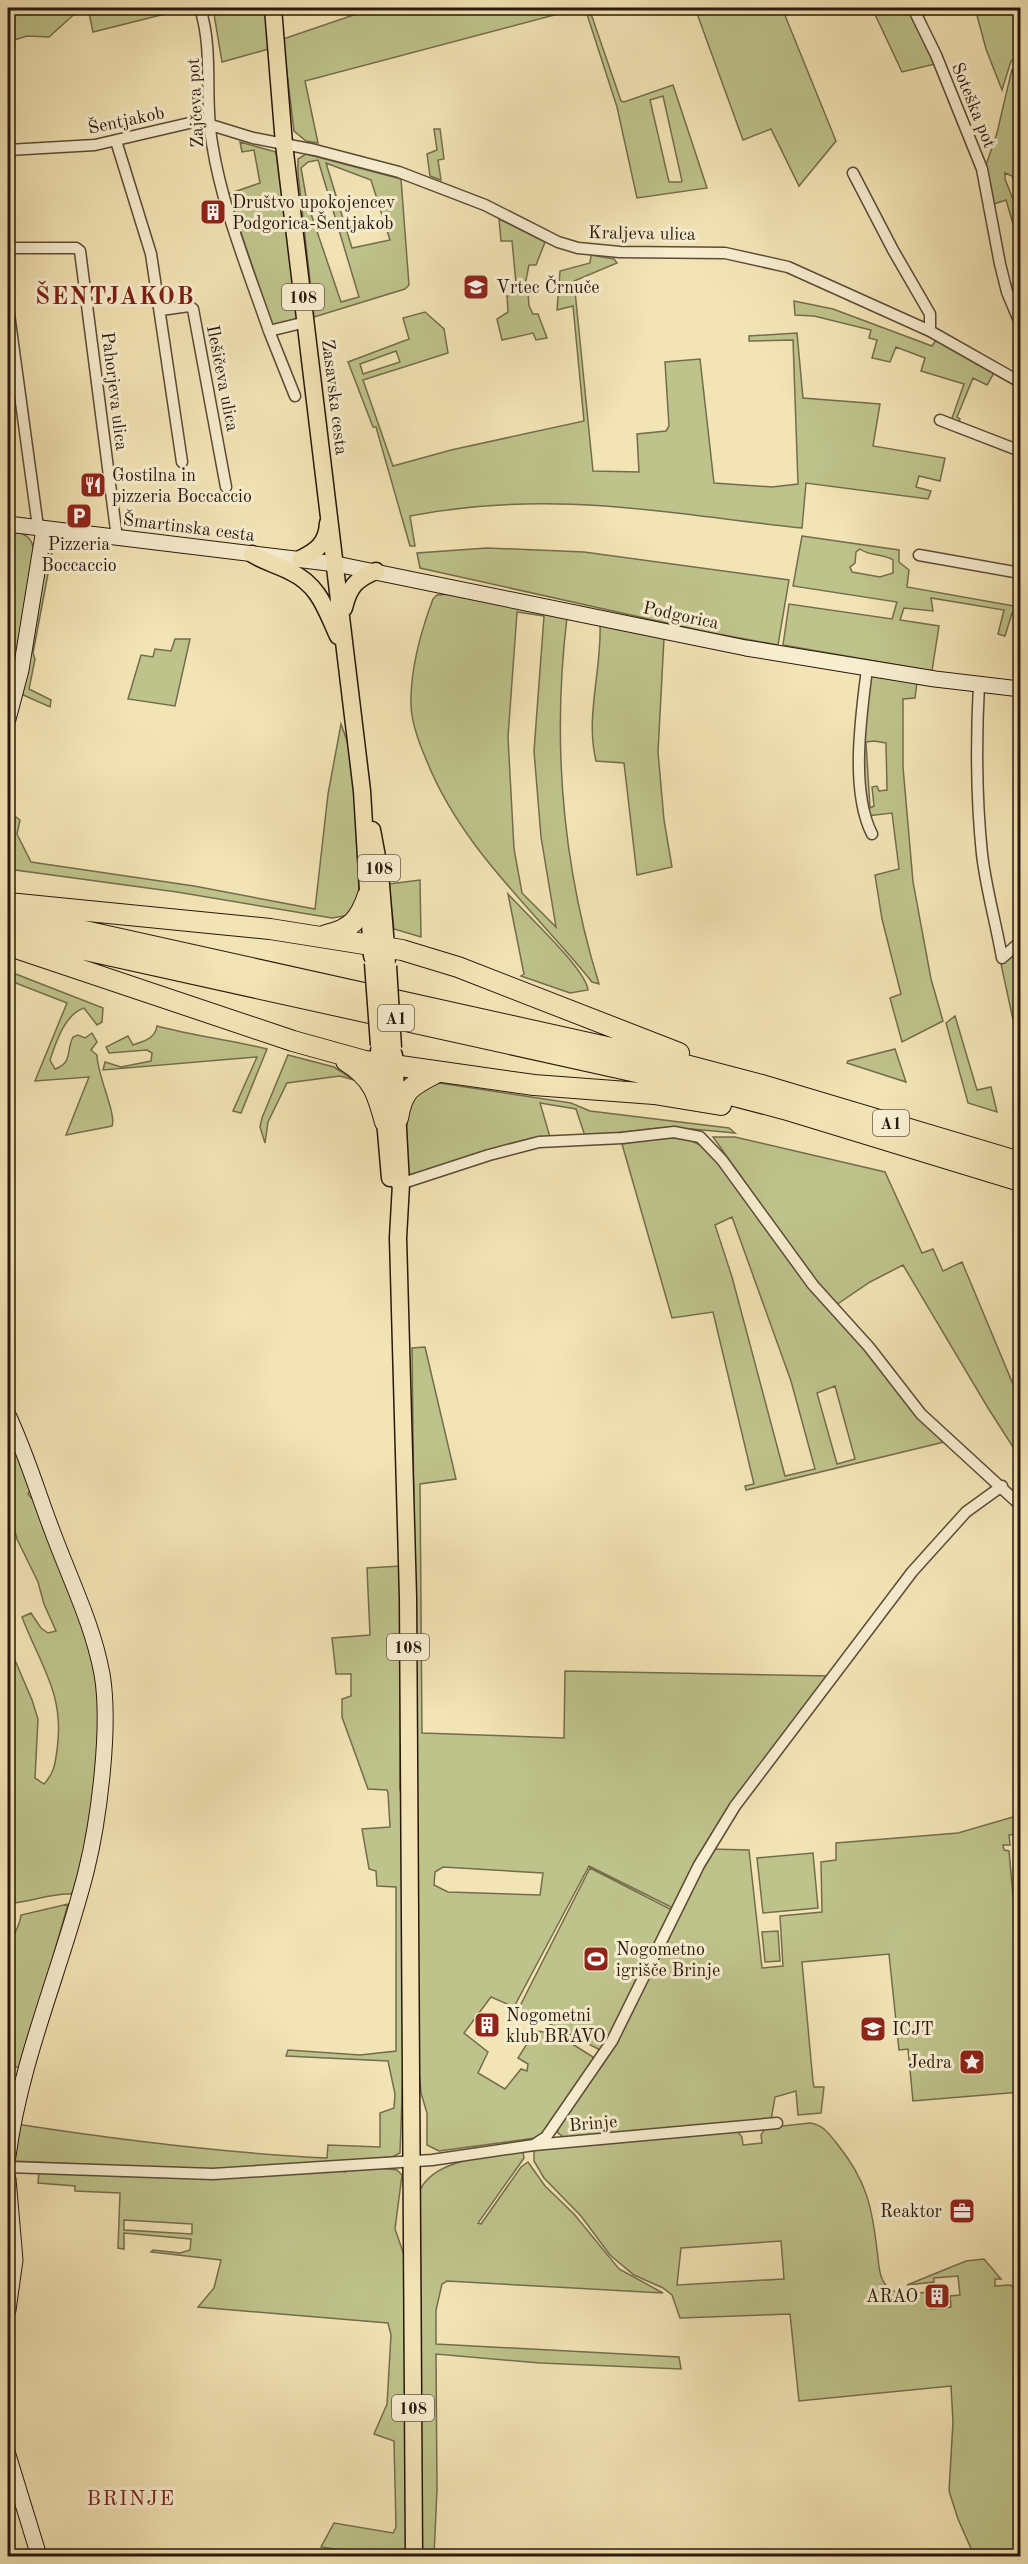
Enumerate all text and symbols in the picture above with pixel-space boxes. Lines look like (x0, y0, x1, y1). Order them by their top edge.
street label: Zajčeva pot (185, 58, 207, 148)
street label: Soteška pot (948, 60, 998, 151)
street label: Šentjakob (85, 99, 166, 138)
place label: Društvo upokojencev Podgorica-Šentjakob (232, 194, 396, 233)
building icon: Društvo upokojencev Podgorica-Šentjakob (198, 197, 228, 227)
street label: Kraljeva ulica (588, 224, 696, 244)
school or university icon: Vrtec Črnuče (461, 272, 491, 302)
place label: Vrtec Črnuče (496, 274, 600, 297)
district label: ŠENTJAKOB (35, 280, 195, 310)
road number: 108 (282, 284, 324, 310)
street label: Ilešičeva ulica (203, 323, 241, 433)
street label: Pahorjeva ulica (98, 331, 130, 452)
street label: Zasavska cesta (318, 338, 350, 456)
place label: Gostilna in pizzeria Boccaccio (112, 467, 252, 506)
restaurant icon: Gostilna in pizzeria Boccaccio (78, 470, 108, 500)
parking icon: Pizzeria Boccaccio (64, 501, 94, 531)
street label: Šmartinska cesta (122, 506, 257, 545)
place label: Pizzeria Boccaccio (41, 536, 117, 575)
street label: Podgorica (641, 599, 721, 633)
road number: 108 (358, 855, 400, 881)
road number: A1 (378, 1005, 414, 1031)
road number: A1 (873, 1110, 909, 1136)
road number: 108 (387, 1634, 429, 1660)
place label: Nogometno igrišče Brinje (616, 1941, 720, 1980)
sports icon: Nogometno igrišče Brinje (581, 1944, 611, 1974)
place label: Nogometni klub BRAVO (506, 2007, 606, 2046)
building icon: Nogometni klub BRAVO (472, 2010, 502, 2040)
school or university icon: ICJT (858, 2014, 888, 2044)
place label: ICJT (892, 2021, 934, 2039)
place icon: Jedra (957, 2047, 987, 2077)
place label: Jedra (908, 2054, 952, 2072)
street label: Brinje (568, 2113, 618, 2135)
office icon: Reaktor (947, 2196, 977, 2226)
place label: Reaktor (880, 2203, 943, 2221)
building icon: ARAO (922, 2281, 952, 2311)
place label: ARAO (866, 2288, 918, 2306)
road number: 108 (392, 2395, 434, 2421)
district label: BRINJE (87, 2489, 175, 2510)

